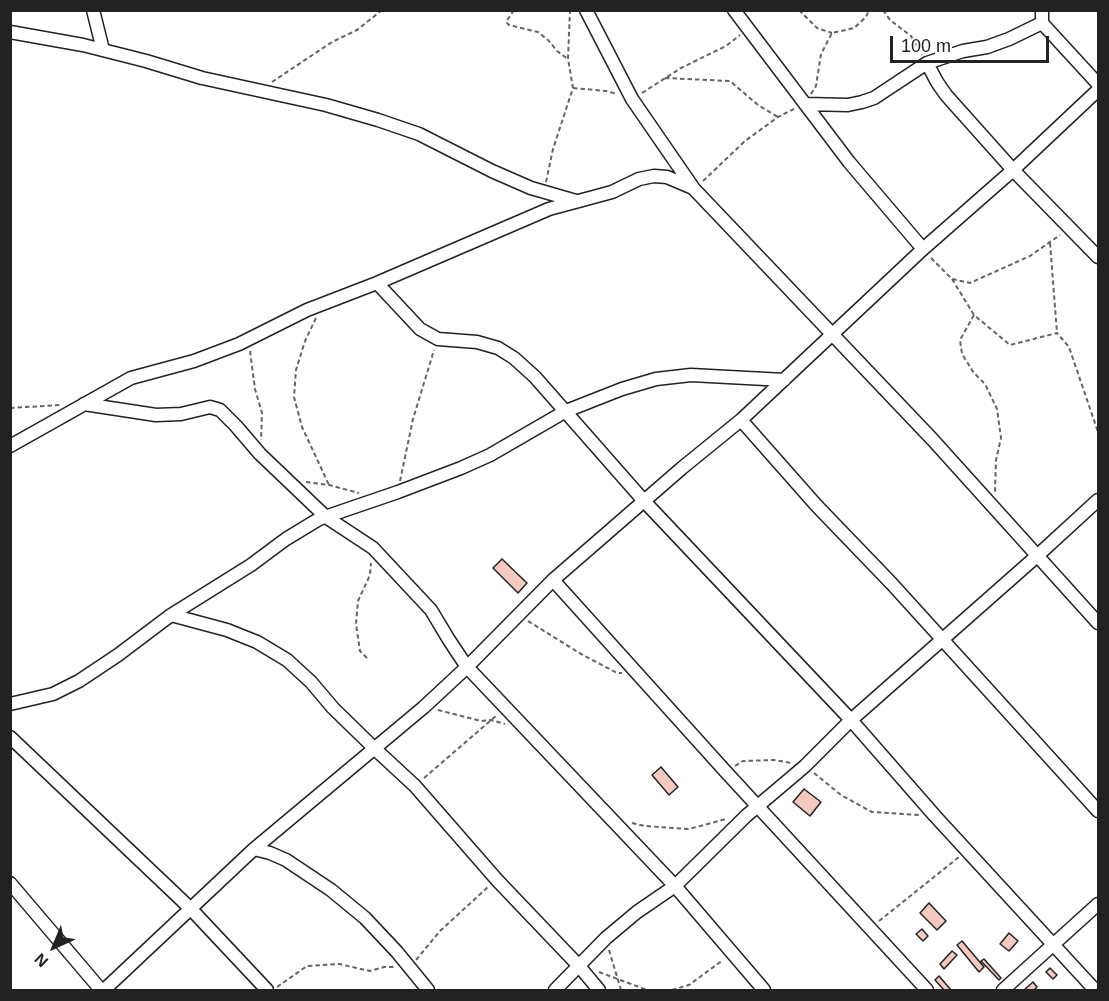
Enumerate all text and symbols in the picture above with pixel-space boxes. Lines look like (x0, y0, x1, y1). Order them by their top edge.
scale bar (893, 24, 1052, 62)
text: 100 m (901, 36, 951, 56)
north arrow (24, 917, 84, 977)
text: N (31, 950, 51, 970)

